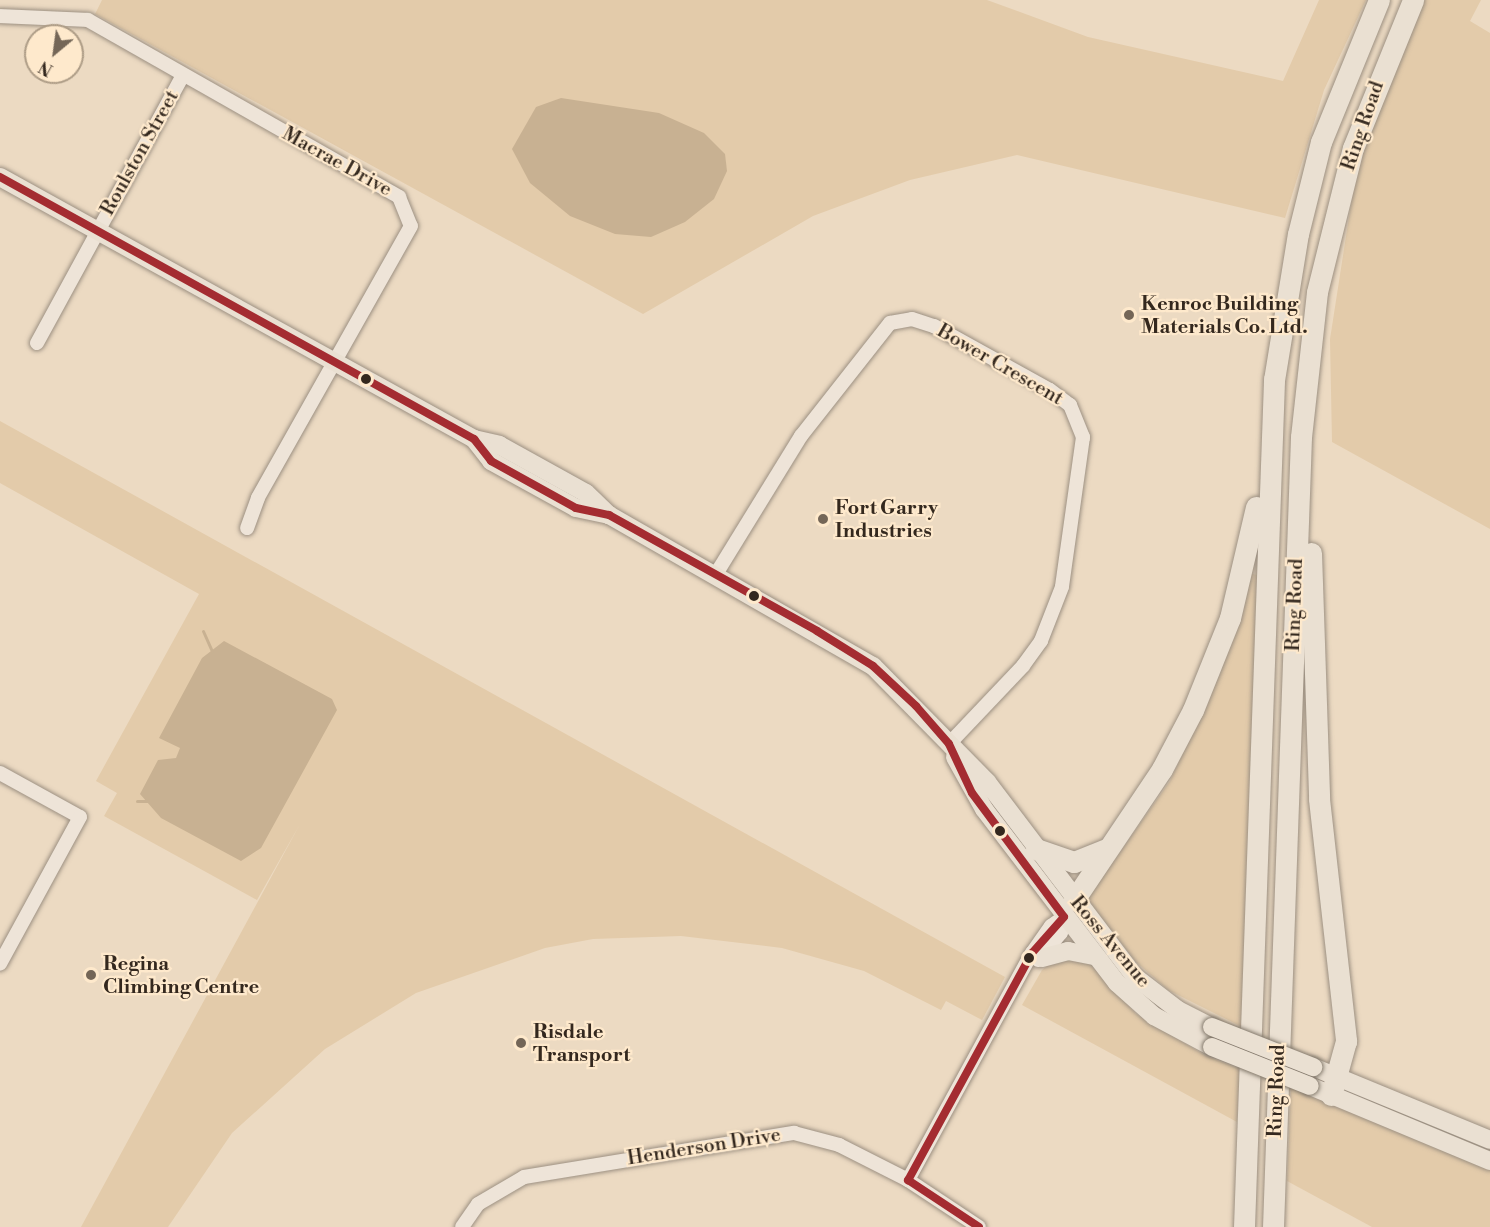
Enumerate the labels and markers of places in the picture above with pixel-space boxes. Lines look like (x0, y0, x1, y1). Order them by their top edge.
place label: Kenroc Building Materials Co. Ltd. (1141, 292, 1308, 339)
marker: Kenroc Building Materials Co. Ltd. (1122, 308, 1136, 322)
unlabelled marker (360, 373, 372, 385)
place label: Fort Garry Industries (835, 496, 938, 543)
marker: Fort Garry Industries (816, 512, 830, 526)
unlabelled marker (748, 590, 760, 602)
unlabelled marker (994, 825, 1006, 837)
place label: Regina Climbing Centre (103, 952, 259, 999)
unlabelled marker (1023, 952, 1035, 964)
marker: Regina Climbing Centre (84, 968, 98, 982)
place label: Risdale Transport (533, 1020, 630, 1067)
marker: Risdale Transport (514, 1036, 528, 1050)

